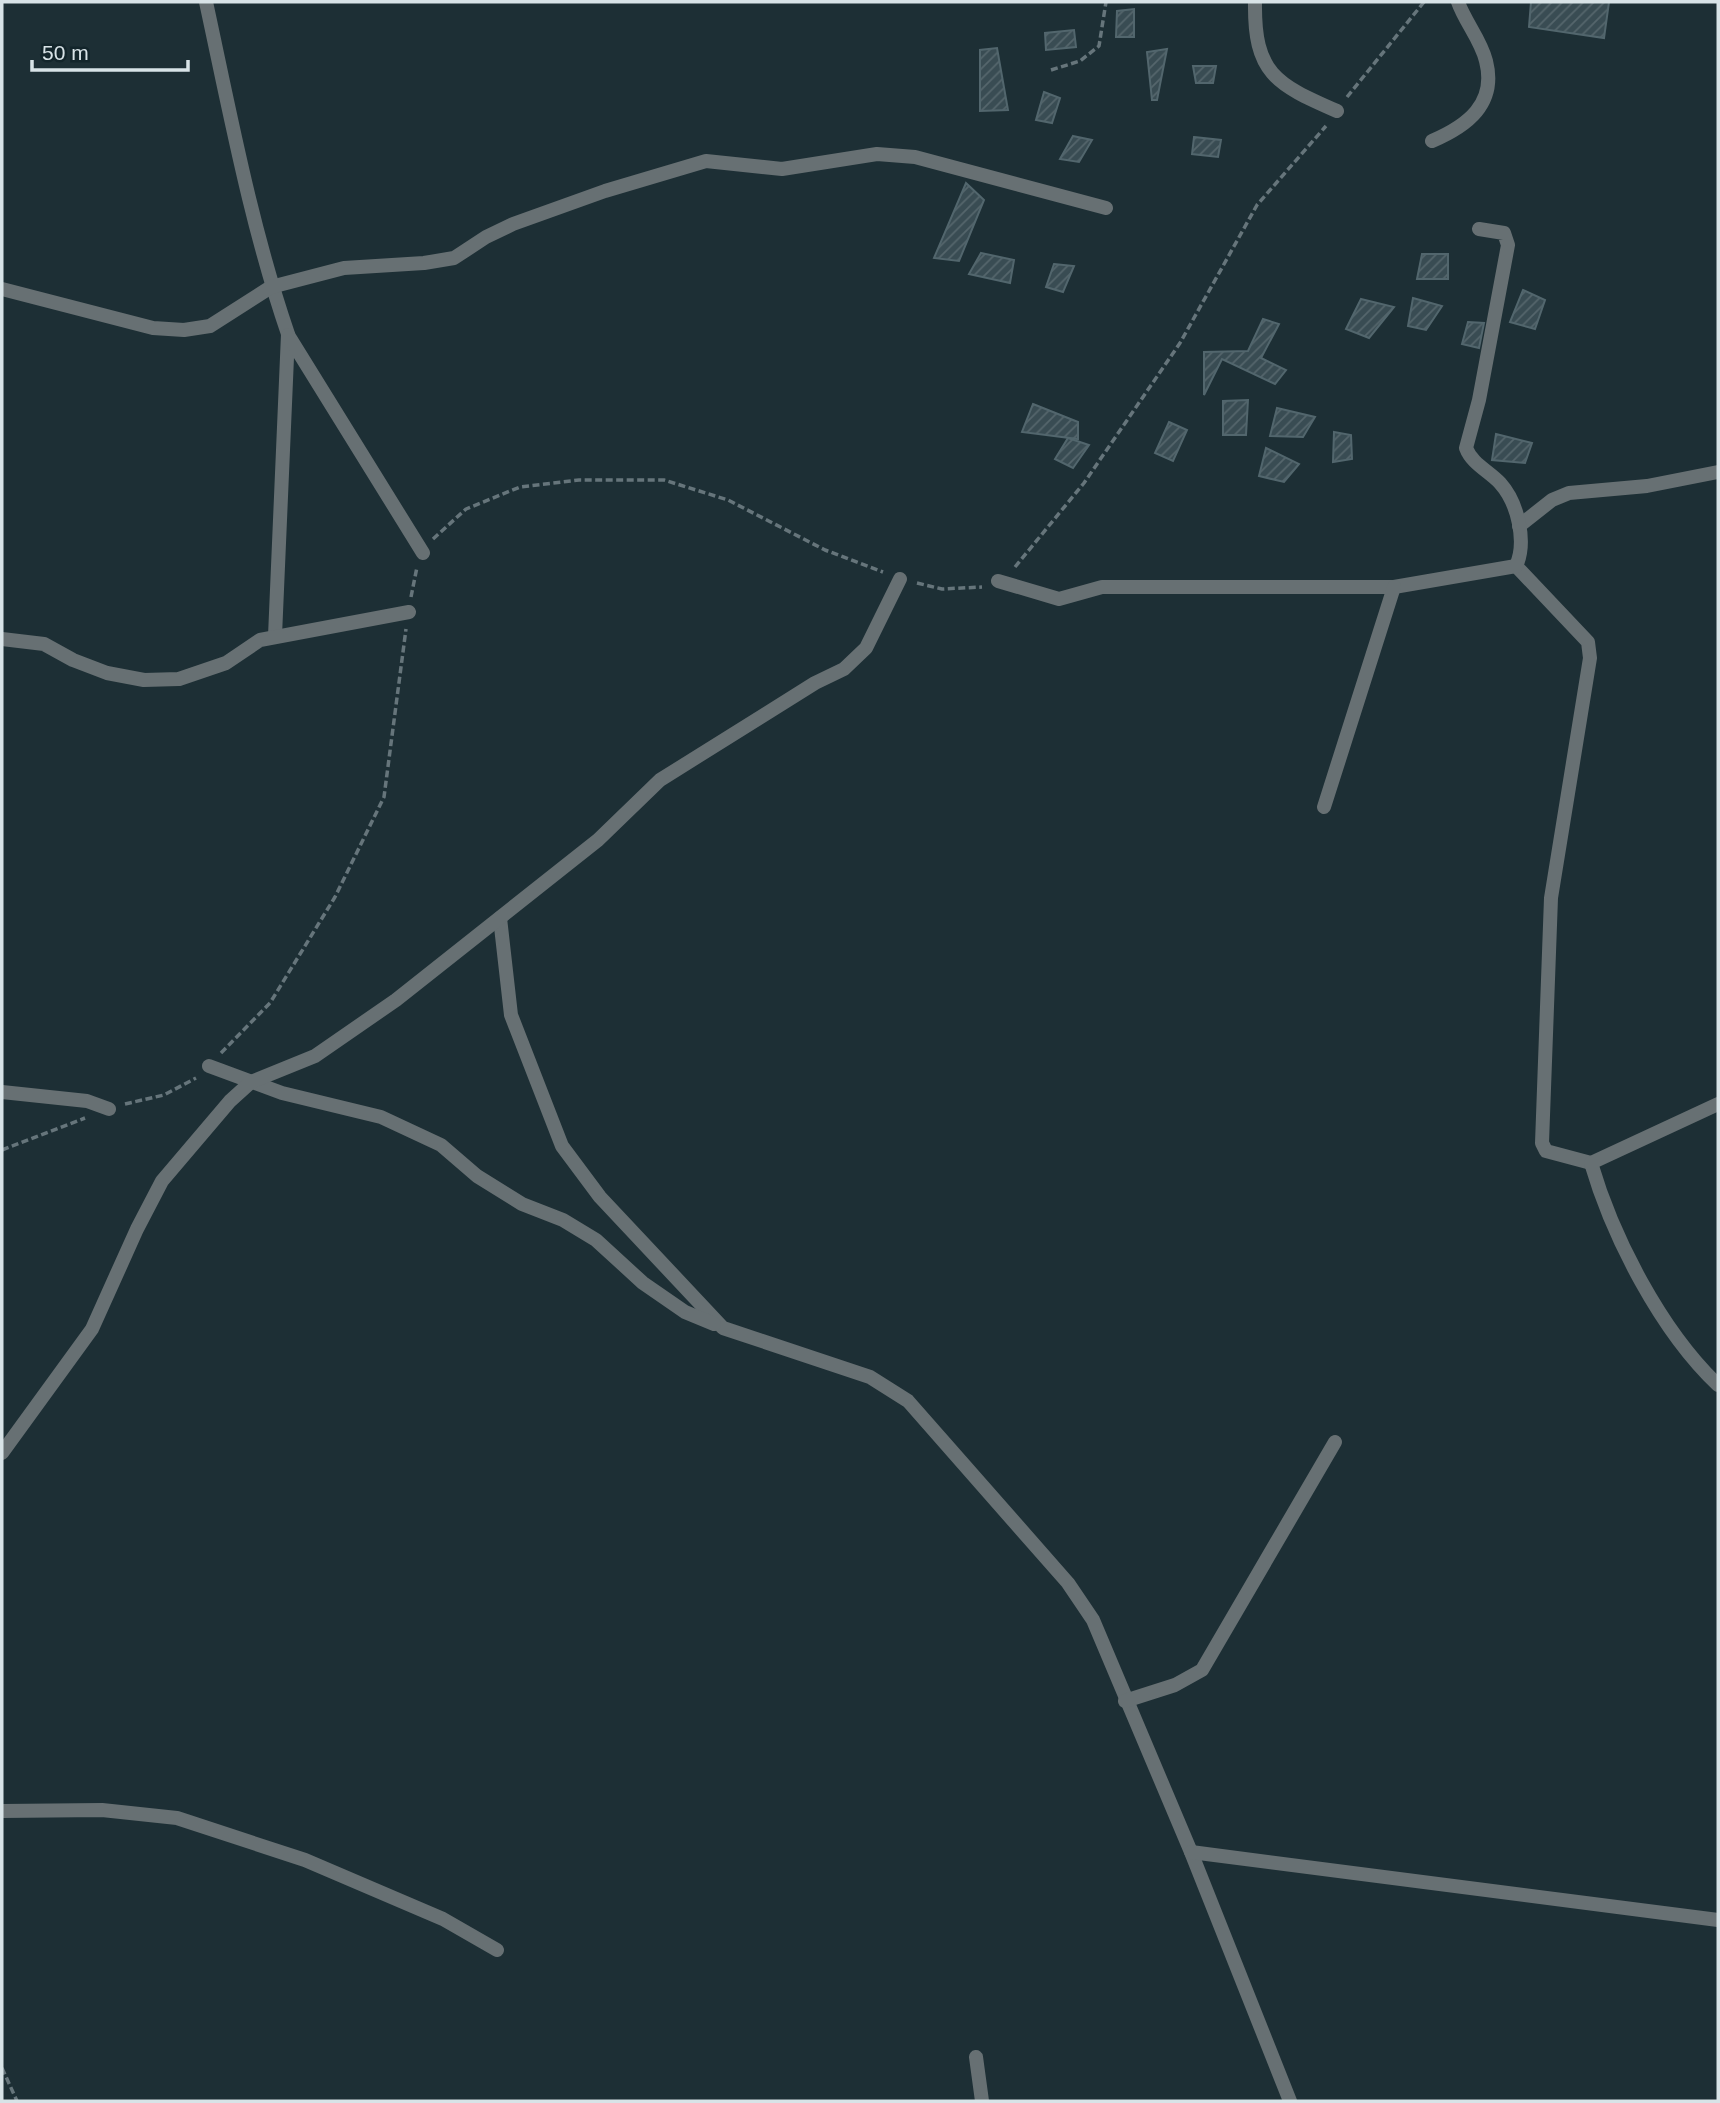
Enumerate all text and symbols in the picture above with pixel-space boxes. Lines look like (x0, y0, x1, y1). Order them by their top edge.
scale bar (32, 28, 187, 72)
text: 50 m (42, 41, 89, 64)

